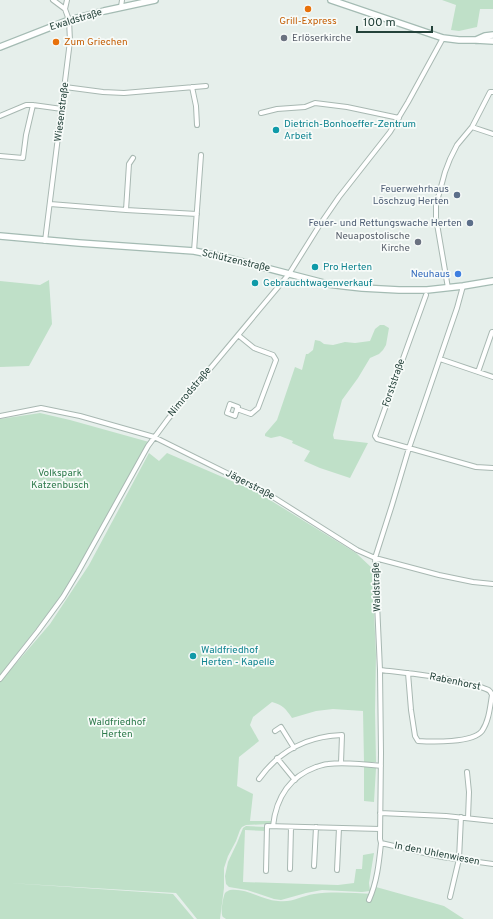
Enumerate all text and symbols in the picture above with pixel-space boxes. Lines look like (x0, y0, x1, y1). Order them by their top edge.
marker: Grill-Express (303, 4, 313, 14)
street label: Ewaldstraße (48, 6, 104, 34)
scale bar (357, 8, 432, 34)
place label: Grill-Express (279, 15, 337, 28)
text: 100 m (363, 15, 396, 31)
place label: Erlöserkirche (292, 32, 351, 45)
marker: Erlöserkirche (279, 33, 289, 43)
place label: Zum Griechen (64, 36, 128, 49)
marker: Zum Griechen (51, 37, 61, 47)
street label: Wiesenstraße (52, 82, 72, 142)
place label: Dietrich-Bonhoeffer-Zentrum Arbeit (284, 118, 416, 143)
marker: Dietrich-Bonhoeffer-Zentrum Arbeit (271, 125, 281, 135)
place label: Feuerwehrhaus Löschzug Herten (373, 183, 449, 208)
marker: Feuerwehrhaus Löschzug Herten (452, 190, 462, 200)
place label: Feuer- und Rettungswache Herten (308, 217, 462, 230)
marker: Feuer- und Rettungswache Herten (465, 218, 475, 228)
place label: Neuapostolische Kirche (335, 230, 410, 255)
marker: Neuapostolische Kirche (413, 237, 423, 247)
street label: Schützenstraße (201, 247, 271, 275)
place label: Pro Herten (323, 261, 372, 274)
marker: Pro Herten (310, 262, 320, 272)
place label: Neuhaus (411, 268, 450, 281)
marker: Neuhaus (453, 269, 463, 279)
place label: Gebrauchtwagenverkauf (263, 277, 373, 290)
marker: Gebrauchtwagenverkauf (250, 278, 260, 288)
street label: Forststraße (380, 357, 408, 409)
street label: Nimrodstraße (165, 364, 215, 420)
park label: Volkspark Katzenbusch (31, 467, 89, 492)
street label: Jägerstraße (223, 467, 277, 503)
street label: Waldstraße (370, 562, 384, 612)
place label: Waldfriedhof Herten - Kapelle (201, 644, 275, 669)
marker: Waldfriedhof Herten - Kapelle (188, 651, 198, 661)
street label: Rabenhorst (428, 670, 482, 694)
park label: Waldfriedhof Herten (88, 716, 146, 741)
street label: In den Uhlenwiesen (393, 839, 481, 869)

